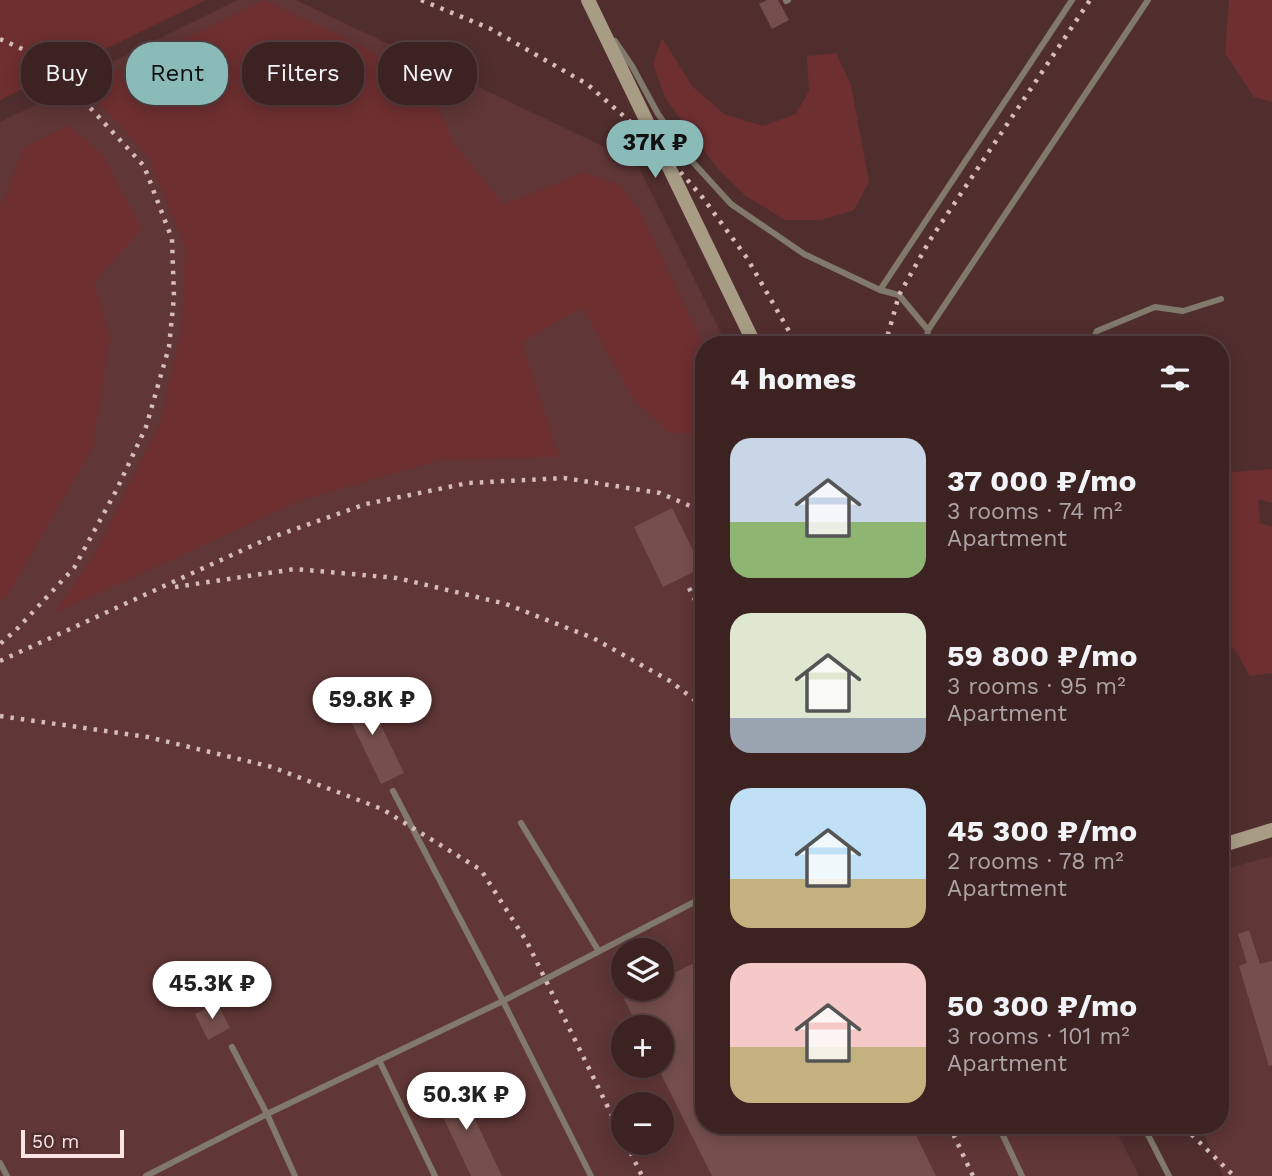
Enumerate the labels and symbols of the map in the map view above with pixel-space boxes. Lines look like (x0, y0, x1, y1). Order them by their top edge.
pin: 37K ₽ (606, 120, 704, 180)
pin: 59.8K ₽ (307, 678, 437, 737)
pin: 45.3K ₽ (147, 962, 277, 1021)
pin: 50.3K ₽ (401, 1072, 531, 1132)
scale bar (21, 1127, 124, 1159)

